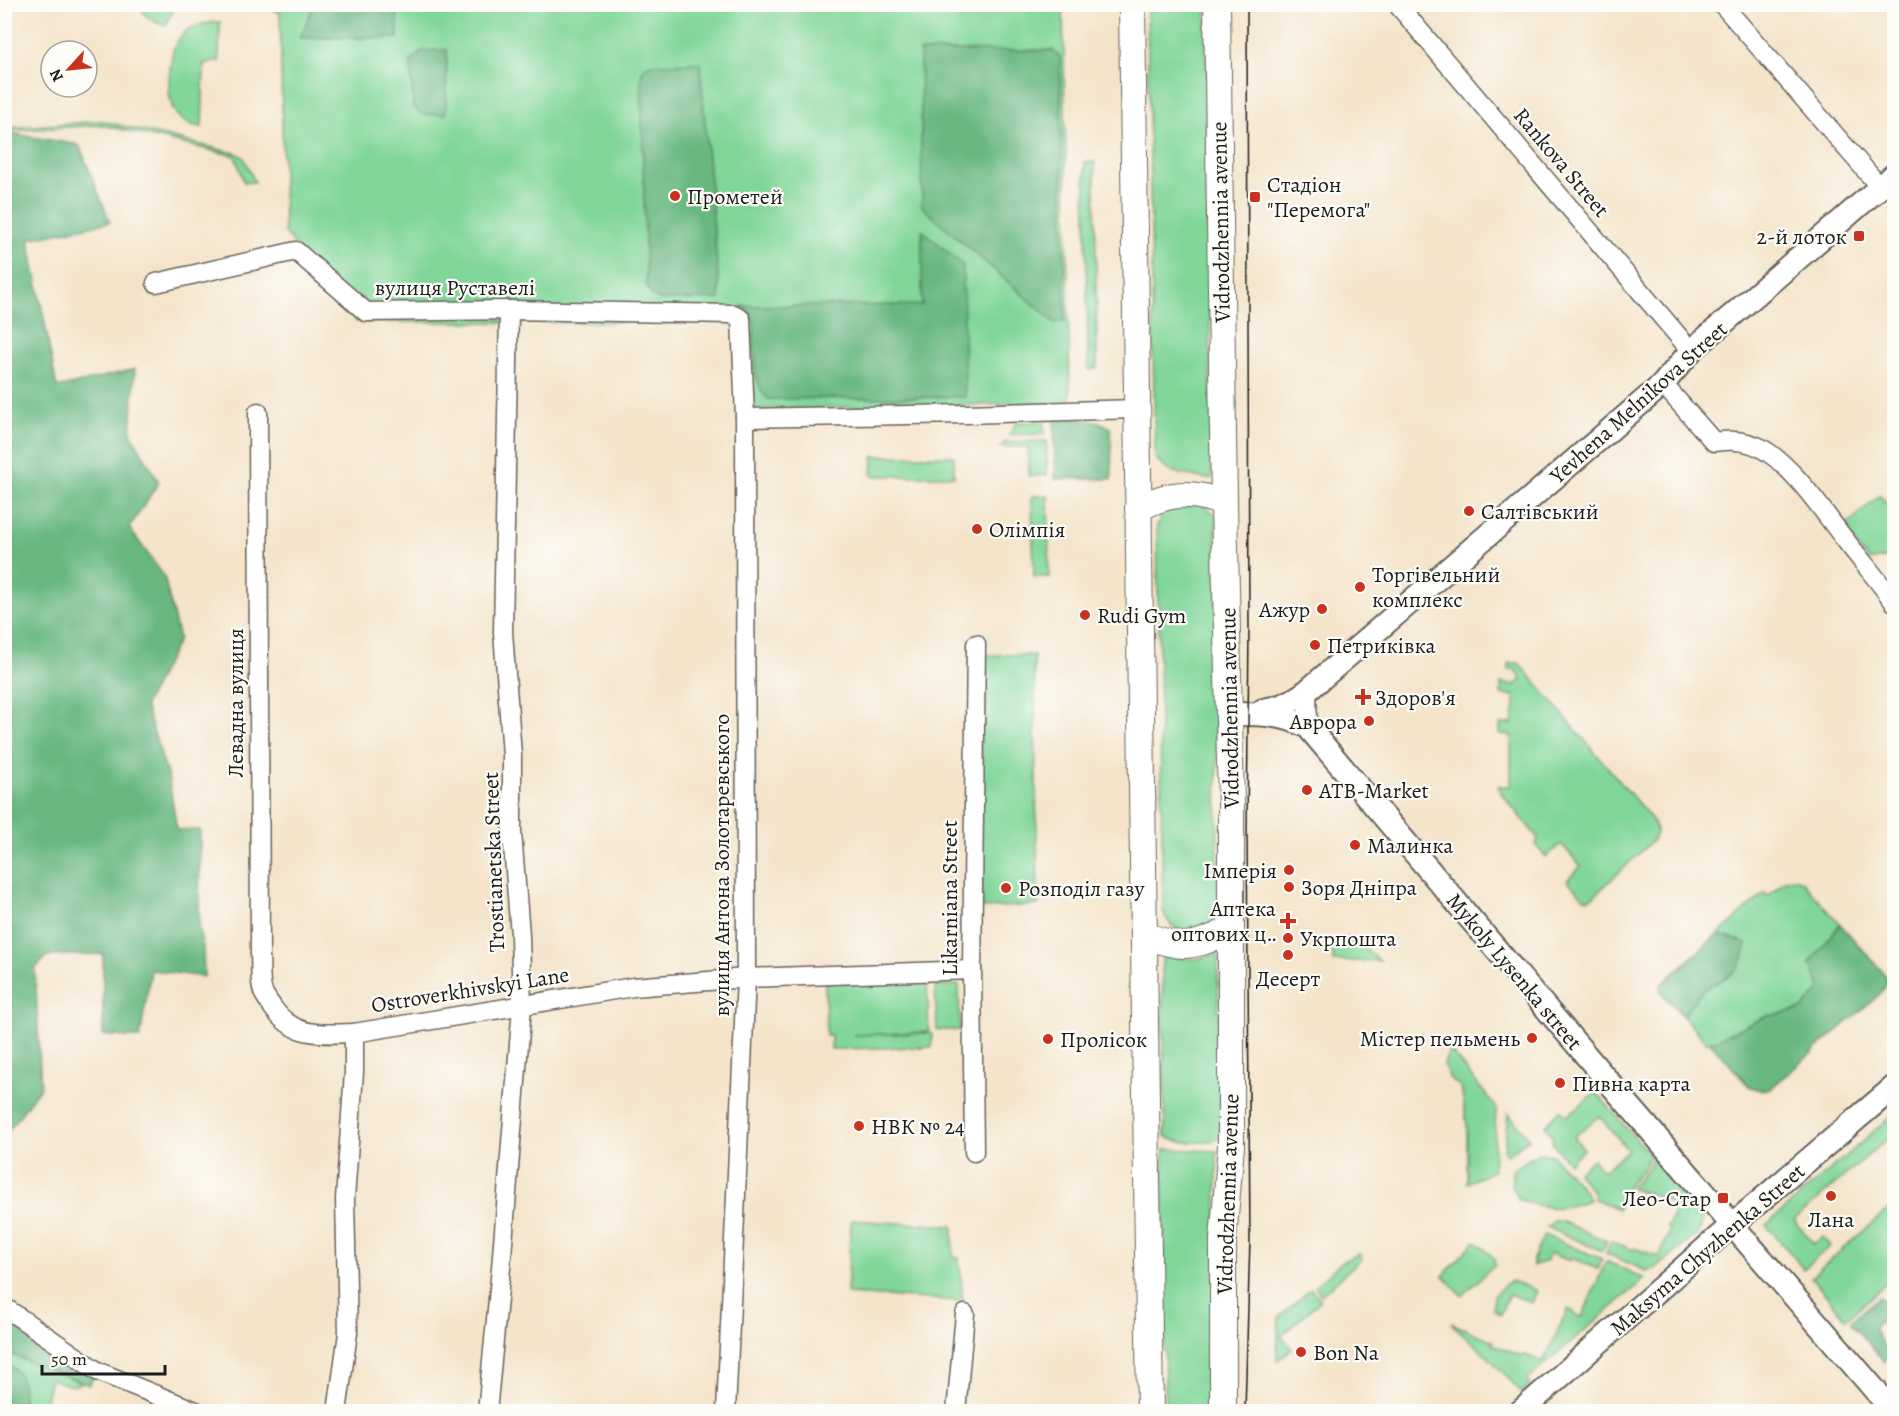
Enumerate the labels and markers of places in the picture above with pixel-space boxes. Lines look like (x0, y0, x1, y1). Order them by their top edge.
place label: Стадіон "Перемога" (1267, 170, 1370, 225)
place label: Прометей (687, 182, 783, 212)
marker: Прометей (668, 189, 682, 203)
marker: Стадіон "Перемога" (1248, 190, 1262, 204)
place label: 2-й лоток (1757, 222, 1847, 252)
marker: 2-й лоток (1852, 229, 1866, 243)
place label: Салтівський (1481, 497, 1599, 527)
marker: Салтівський (1462, 504, 1476, 518)
place label: Олімпія (989, 515, 1065, 545)
marker: Олімпія (970, 522, 984, 536)
place label: Торгівельний комплекс (1372, 560, 1500, 615)
marker: Торгівельний комплекс (1353, 580, 1367, 594)
place label: Ажур (1258, 595, 1310, 625)
place label: Rudi Gym (1097, 601, 1186, 631)
marker: Ажур (1315, 602, 1329, 616)
marker: Rudi Gym (1078, 608, 1092, 622)
place label: Петриківка (1327, 631, 1436, 661)
marker: Петриківка (1308, 638, 1322, 652)
place label: Здоров'я (1375, 683, 1456, 713)
marker: Здоров'я (1356, 690, 1370, 704)
place label: Аврора (1289, 707, 1358, 737)
marker: Аврора (1362, 714, 1376, 728)
place label: ATB-Market (1318, 776, 1429, 806)
marker: ATB-Market (1300, 783, 1314, 797)
place label: Малинка (1367, 831, 1454, 861)
marker: Малинка (1348, 838, 1362, 852)
place label: Імперія (1204, 856, 1277, 886)
marker: Імперія (1282, 863, 1296, 877)
place label: Зоря Дніпра (1301, 873, 1418, 903)
place label: Розподіл газу (1018, 874, 1145, 904)
marker: Зоря Дніпра (1282, 880, 1296, 894)
marker: Розподіл газу (999, 881, 1013, 895)
place label: Аптека оптових ц‥ (1171, 894, 1277, 949)
marker: Аптека оптових ц‥ (1281, 914, 1295, 928)
place label: Укрпошта (1300, 924, 1397, 954)
marker: Укрпошта (1281, 931, 1295, 945)
marker: Десерт (1281, 948, 1295, 962)
place label: Десерт (1256, 964, 1321, 994)
place label: Містер пельмень (1360, 1024, 1520, 1054)
place label: Пролісок (1060, 1025, 1147, 1055)
marker: Містер пельмень (1525, 1031, 1539, 1045)
marker: Пролісок (1041, 1032, 1055, 1046)
place label: Пивна карта (1572, 1069, 1692, 1099)
marker: Пивна карта (1553, 1076, 1567, 1090)
place label: НВК № 24 (871, 1112, 965, 1142)
marker: НВК № 24 (852, 1119, 866, 1133)
place label: Лео-Стар (1622, 1184, 1711, 1214)
marker: Лана (1824, 1189, 1838, 1203)
marker: Лео-Стар (1716, 1191, 1730, 1205)
place label: Лана (1808, 1205, 1855, 1235)
place label: Bon Na (1313, 1338, 1380, 1368)
marker: Bon Na (1294, 1345, 1308, 1359)

